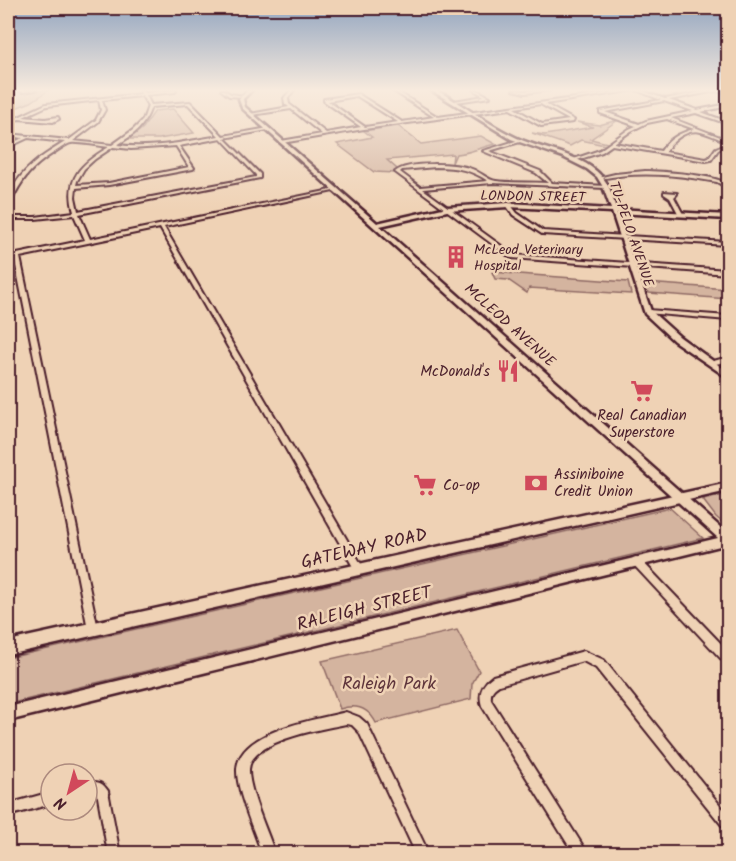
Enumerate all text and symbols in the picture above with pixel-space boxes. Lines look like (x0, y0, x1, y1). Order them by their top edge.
street label: TU-PELO AVENUE (603, 179, 660, 291)
street label: LONDON STREET (480, 185, 587, 209)
place label: McLeod Veterinary Hospital (474, 239, 583, 277)
building icon: McLeod Veterinary Hospital (443, 244, 469, 270)
street label: MCLEOD AVENUE (458, 278, 562, 374)
restaurant icon: McDonald's (495, 358, 521, 384)
place label: McDonald's (420, 360, 491, 384)
supermarket icon: Real Canadian Superstore (629, 378, 655, 404)
place label: Real Canadian Superstore (597, 404, 687, 445)
place label: Assiniboine Credit Union (554, 463, 633, 504)
bank icon: Assiniboine Credit Union (523, 470, 549, 496)
supermarket icon: Co-op (412, 472, 438, 498)
place label: Co-op (443, 474, 480, 498)
street label: GATEWAY ROAD (298, 521, 431, 578)
street label: RALEIGH STREET (294, 578, 436, 640)
park label: Raleigh Park (342, 670, 436, 699)
north arrow (39, 762, 99, 822)
text: N (50, 790, 73, 816)

